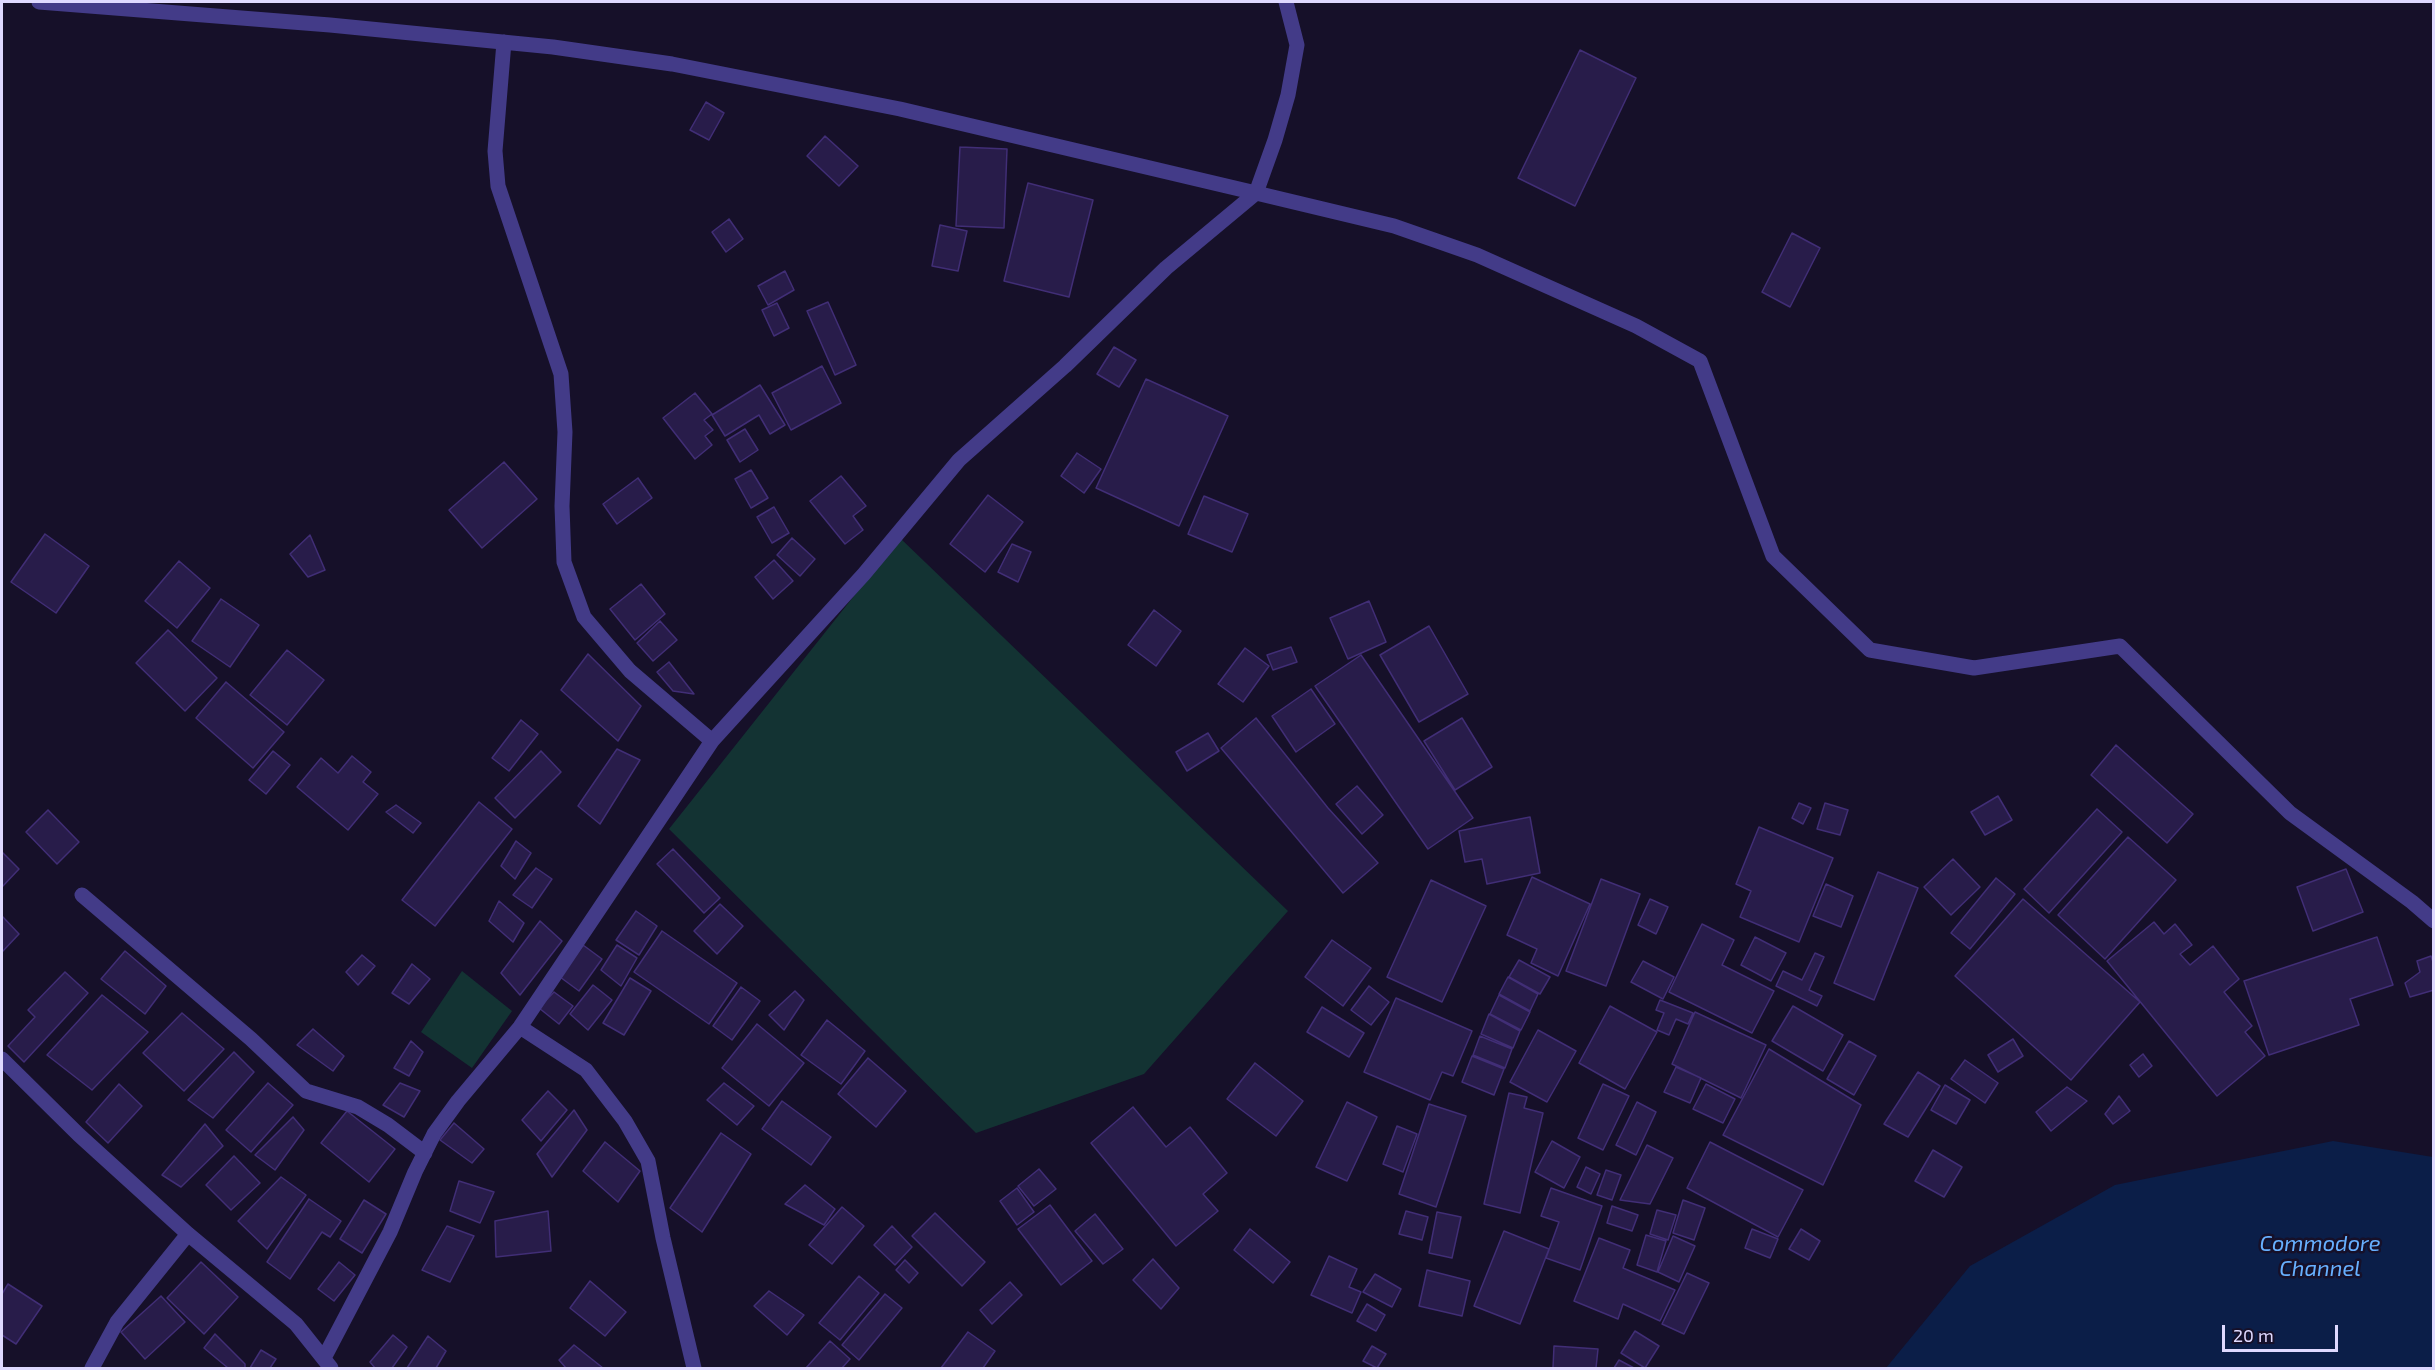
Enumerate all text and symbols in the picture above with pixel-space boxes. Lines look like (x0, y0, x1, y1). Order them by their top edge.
water label: Commodore Channel (2260, 1231, 2380, 1282)
scale bar (2225, 1313, 2340, 1351)
text: 20 m (2233, 1324, 2274, 1346)

